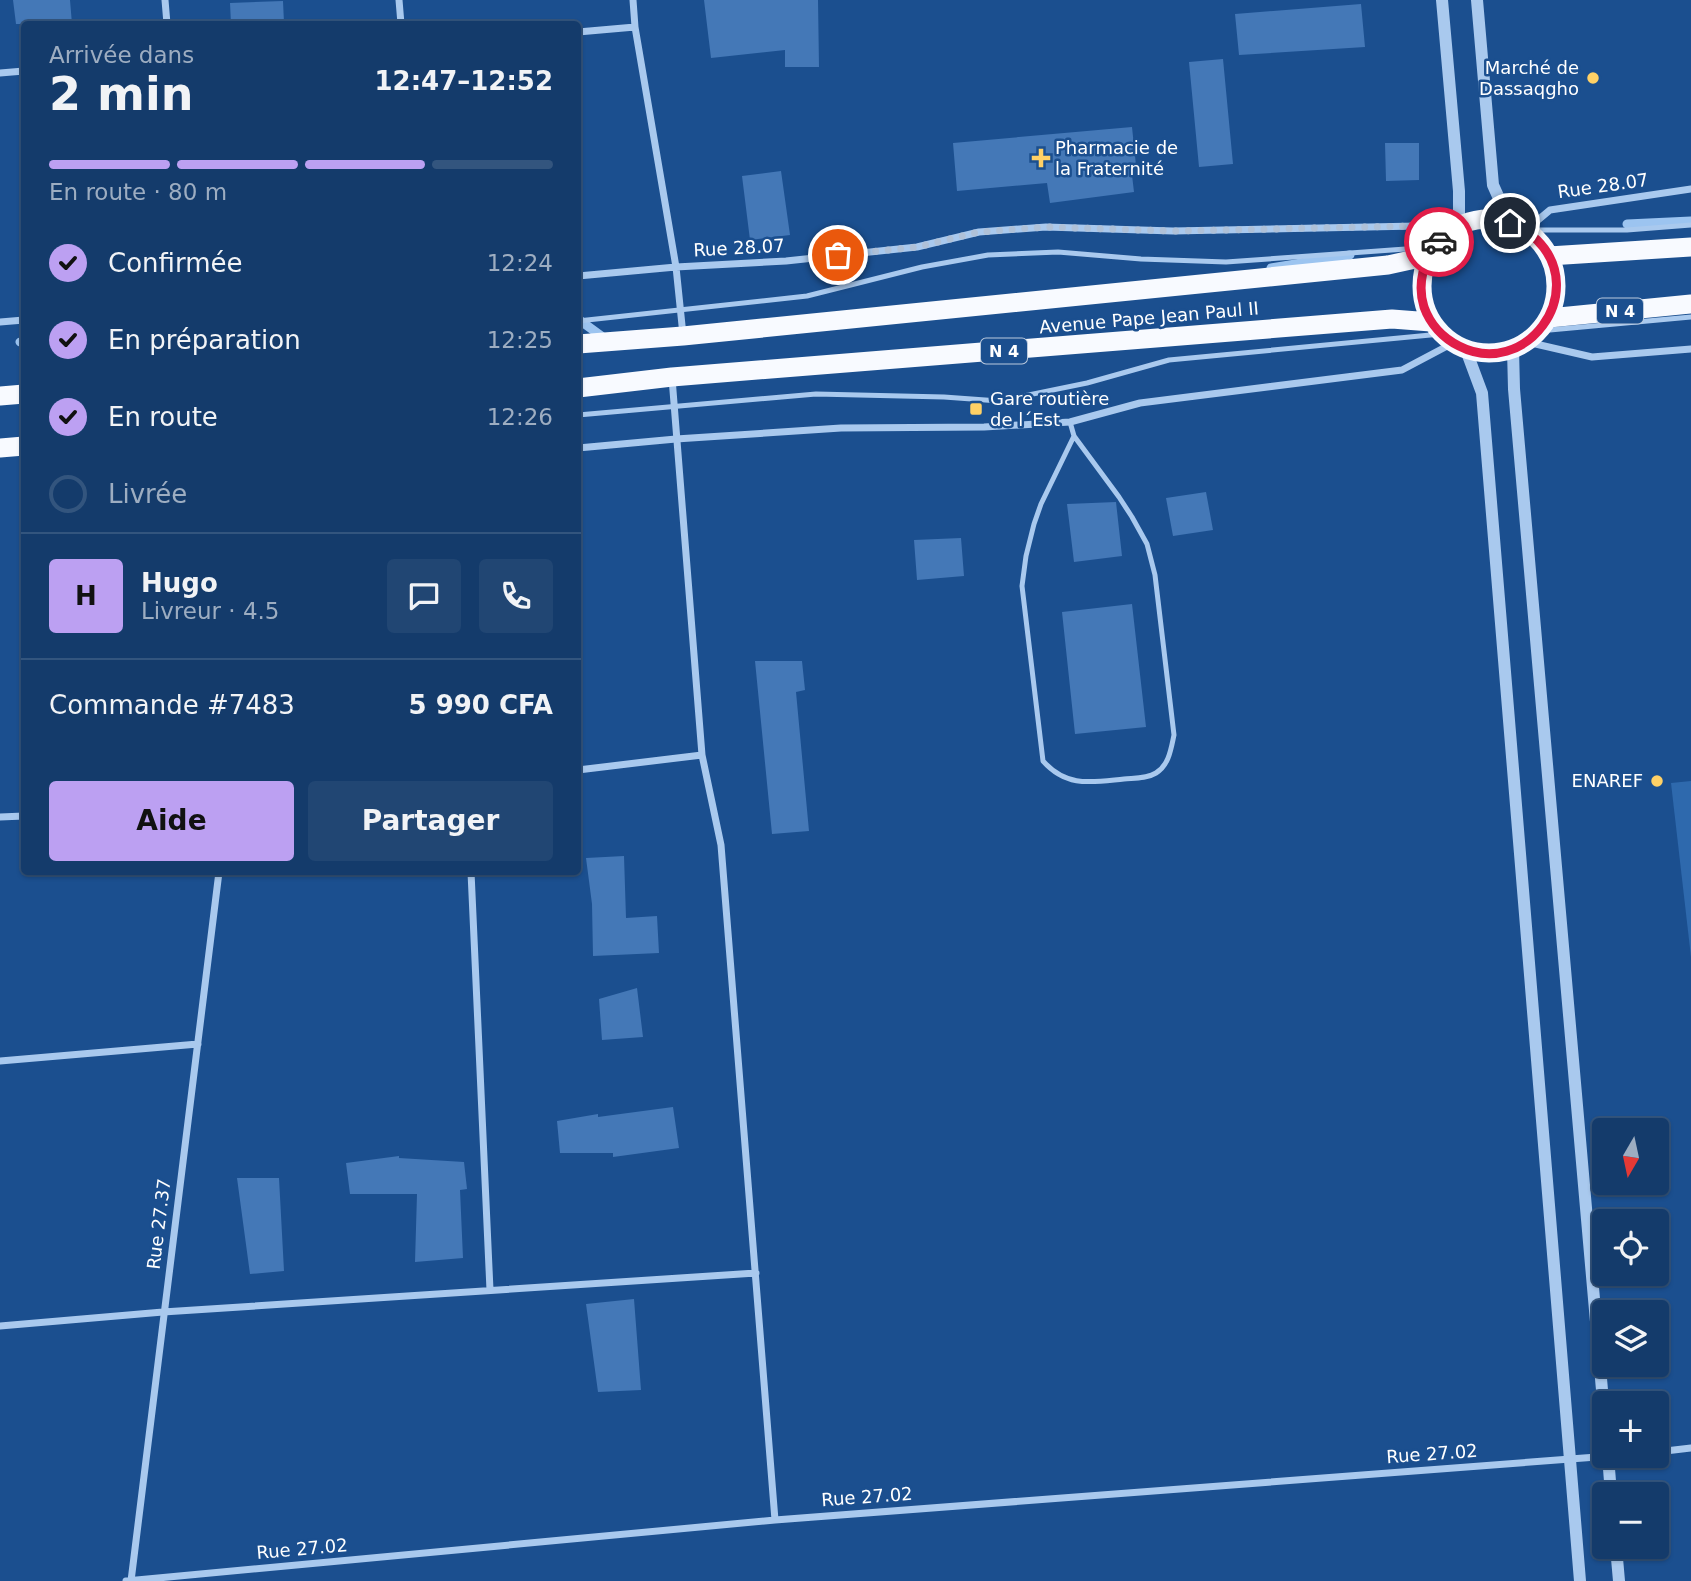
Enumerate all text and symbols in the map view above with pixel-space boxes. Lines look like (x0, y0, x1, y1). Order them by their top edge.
text: Arrivée dans (49, 42, 194, 68)
place label: Marché de Dassaqgho (1479, 57, 1579, 99)
text: 12:47–12:52 (374, 66, 553, 96)
text: 2 min (49, 67, 193, 121)
marker: Marché de Dassaqgho (1585, 70, 1601, 86)
place label: Pharmacie de la Fraternité (1055, 137, 1178, 179)
marker: Pharmacie de la Fraternité (1033, 150, 1049, 166)
street label: Rue 28.07 (1556, 169, 1650, 202)
text: En route · 80 m (49, 179, 227, 205)
pin (1480, 193, 1540, 253)
icon: home (1491, 204, 1529, 242)
courier (1404, 207, 1474, 277)
icon: car (1420, 223, 1458, 261)
pin (808, 225, 868, 285)
street label: Rue 28.07 (693, 235, 785, 260)
icon: bag (819, 236, 857, 274)
icon: check (49, 244, 87, 282)
text: Confirmée (108, 248, 242, 278)
text: 12:24 (487, 250, 553, 276)
street label: Avenue Pape Jean Paul II (1038, 297, 1260, 338)
road number: N 4 (1597, 298, 1643, 324)
icon: check (49, 321, 87, 359)
text: En préparation (108, 325, 301, 355)
text: 12:25 (487, 327, 553, 353)
road number: N 4 (981, 338, 1027, 364)
place label: Gare routière de l´Est (990, 388, 1109, 430)
icon: check (49, 398, 87, 436)
marker: Gare routière de l´Est (968, 401, 984, 417)
text: En route (108, 402, 218, 432)
text: 12:26 (487, 404, 553, 430)
text: Livrée (108, 479, 187, 509)
button: chat (387, 559, 461, 633)
button: phone (479, 559, 553, 633)
text: Hugo (141, 568, 218, 598)
text: H (75, 581, 97, 611)
text: Livreur · 4.5 (141, 598, 279, 624)
text: Commande #7483 (49, 690, 295, 720)
text: 5 990 CFA (409, 690, 553, 720)
place label: ENAREF (1572, 770, 1643, 791)
marker: ENAREF (1649, 773, 1665, 789)
button: Aide (49, 781, 294, 861)
button: Partager (308, 781, 553, 861)
north arrow (1592, 1118, 1670, 1195)
map controls (1592, 1118, 1669, 1559)
street label: Rue 27.37 (143, 1177, 174, 1271)
button: locate (1592, 1209, 1669, 1286)
button: layers (1592, 1300, 1669, 1377)
button: + (1592, 1391, 1669, 1468)
street label: Rue 27.02 (1386, 1440, 1478, 1467)
button: − (1592, 1482, 1669, 1559)
street label: Rue 27.02 (821, 1483, 913, 1510)
street label: Rue 27.02 (255, 1534, 348, 1563)

